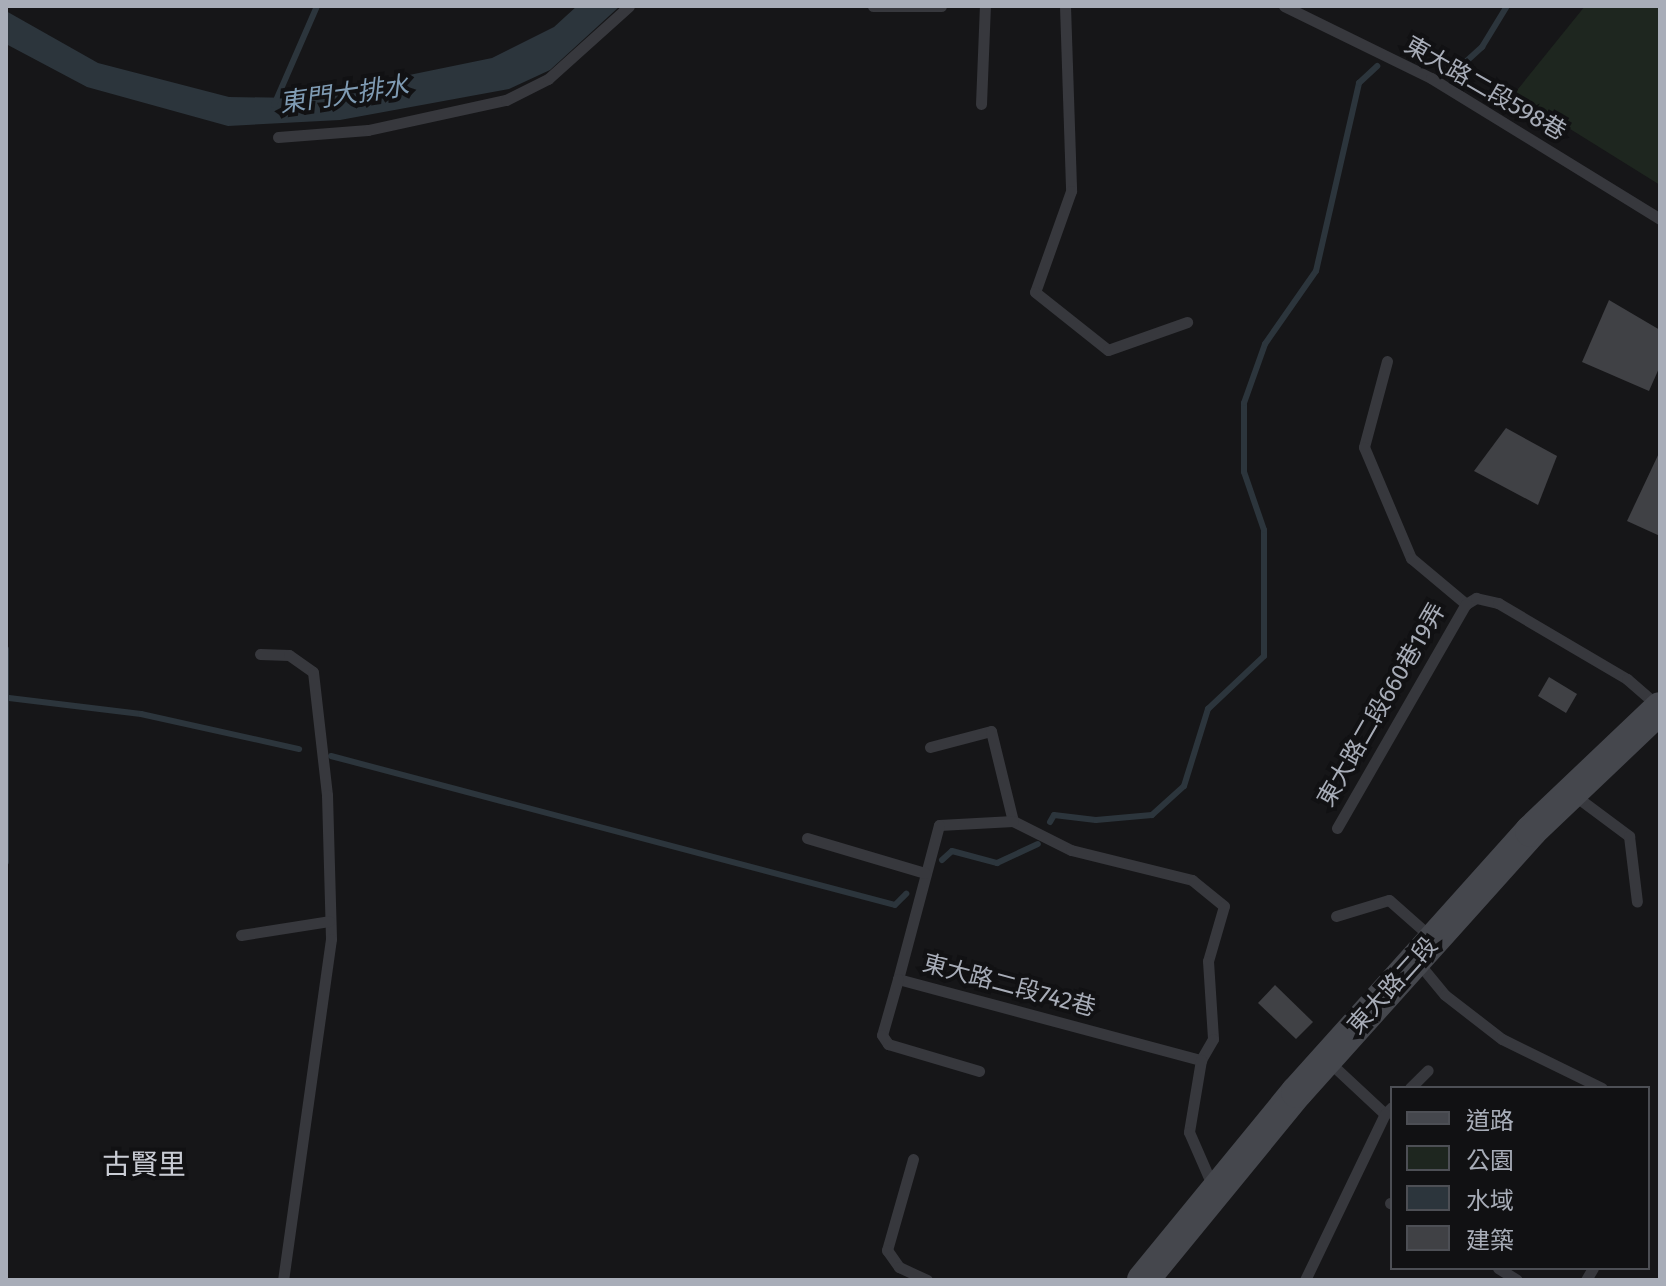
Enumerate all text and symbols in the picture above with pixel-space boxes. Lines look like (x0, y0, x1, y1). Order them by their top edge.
street label: 東大路二段598巷 (1399, 31, 1571, 147)
water label: 東門大排水 (277, 71, 411, 119)
street label: 東大路二段660巷19弄 (1312, 598, 1452, 812)
street label: 東大路二段 (1342, 932, 1444, 1040)
street label: 東大路二段742巷 (919, 949, 1099, 1023)
legend (1390, 1086, 1650, 1270)
text: 道路 (1466, 1107, 1514, 1135)
text: 公園 (1466, 1147, 1514, 1175)
district label: 古賢里 (102, 1148, 186, 1182)
text: 水域 (1466, 1187, 1514, 1215)
text: 建築 (1466, 1227, 1514, 1255)

